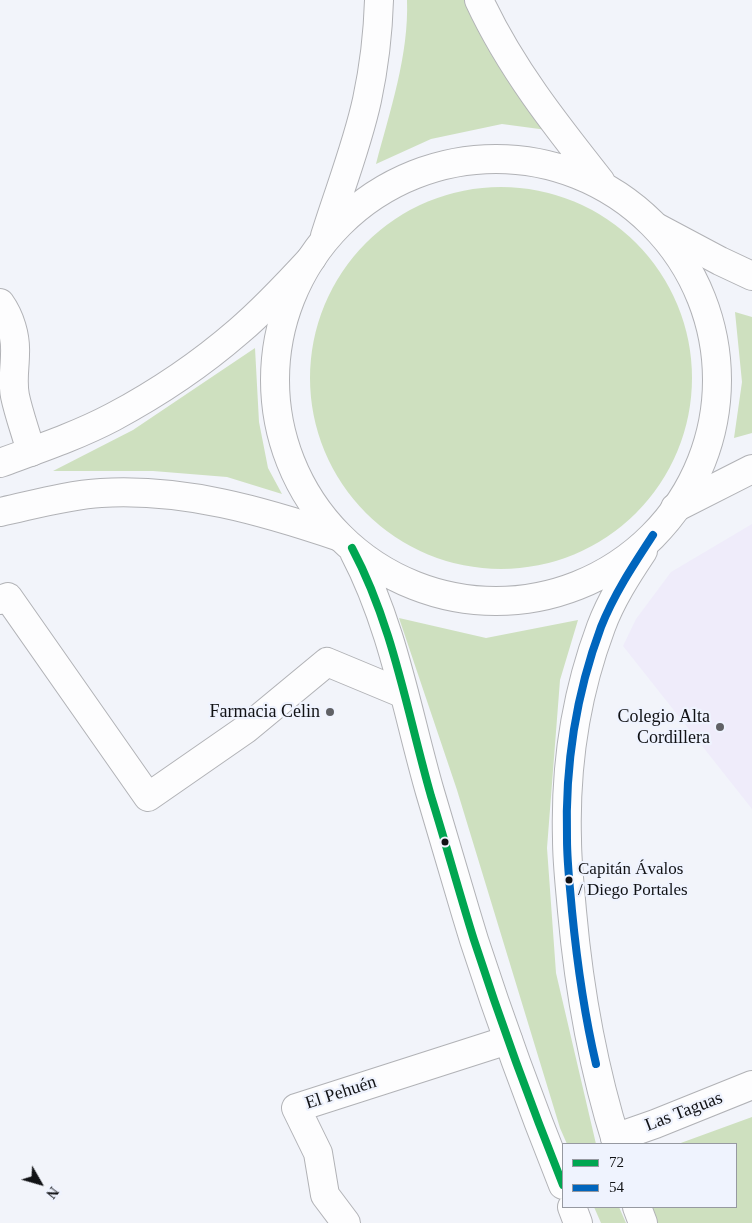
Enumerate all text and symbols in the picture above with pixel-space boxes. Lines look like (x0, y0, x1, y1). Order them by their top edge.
place label: Farmacia Celin (210, 701, 320, 723)
marker: Farmacia Celin (324, 706, 336, 718)
place label: Colegio Alta Cordillera (618, 706, 710, 749)
marker: Colegio Alta Cordillera (714, 721, 726, 733)
unlabelled marker (440, 837, 450, 847)
place label: Capitán Ávalos / Diego Portales (578, 860, 688, 900)
marker: Capitán Ávalos / Diego Portales (564, 875, 574, 885)
street label: El Pehuén (303, 1071, 379, 1115)
street label: Las Taguas (642, 1087, 726, 1137)
legend (562, 1143, 737, 1208)
text: 72 (609, 1154, 624, 1170)
north arrow (15, 1158, 65, 1208)
text: 54 (609, 1179, 624, 1195)
text: N (43, 1184, 61, 1201)

